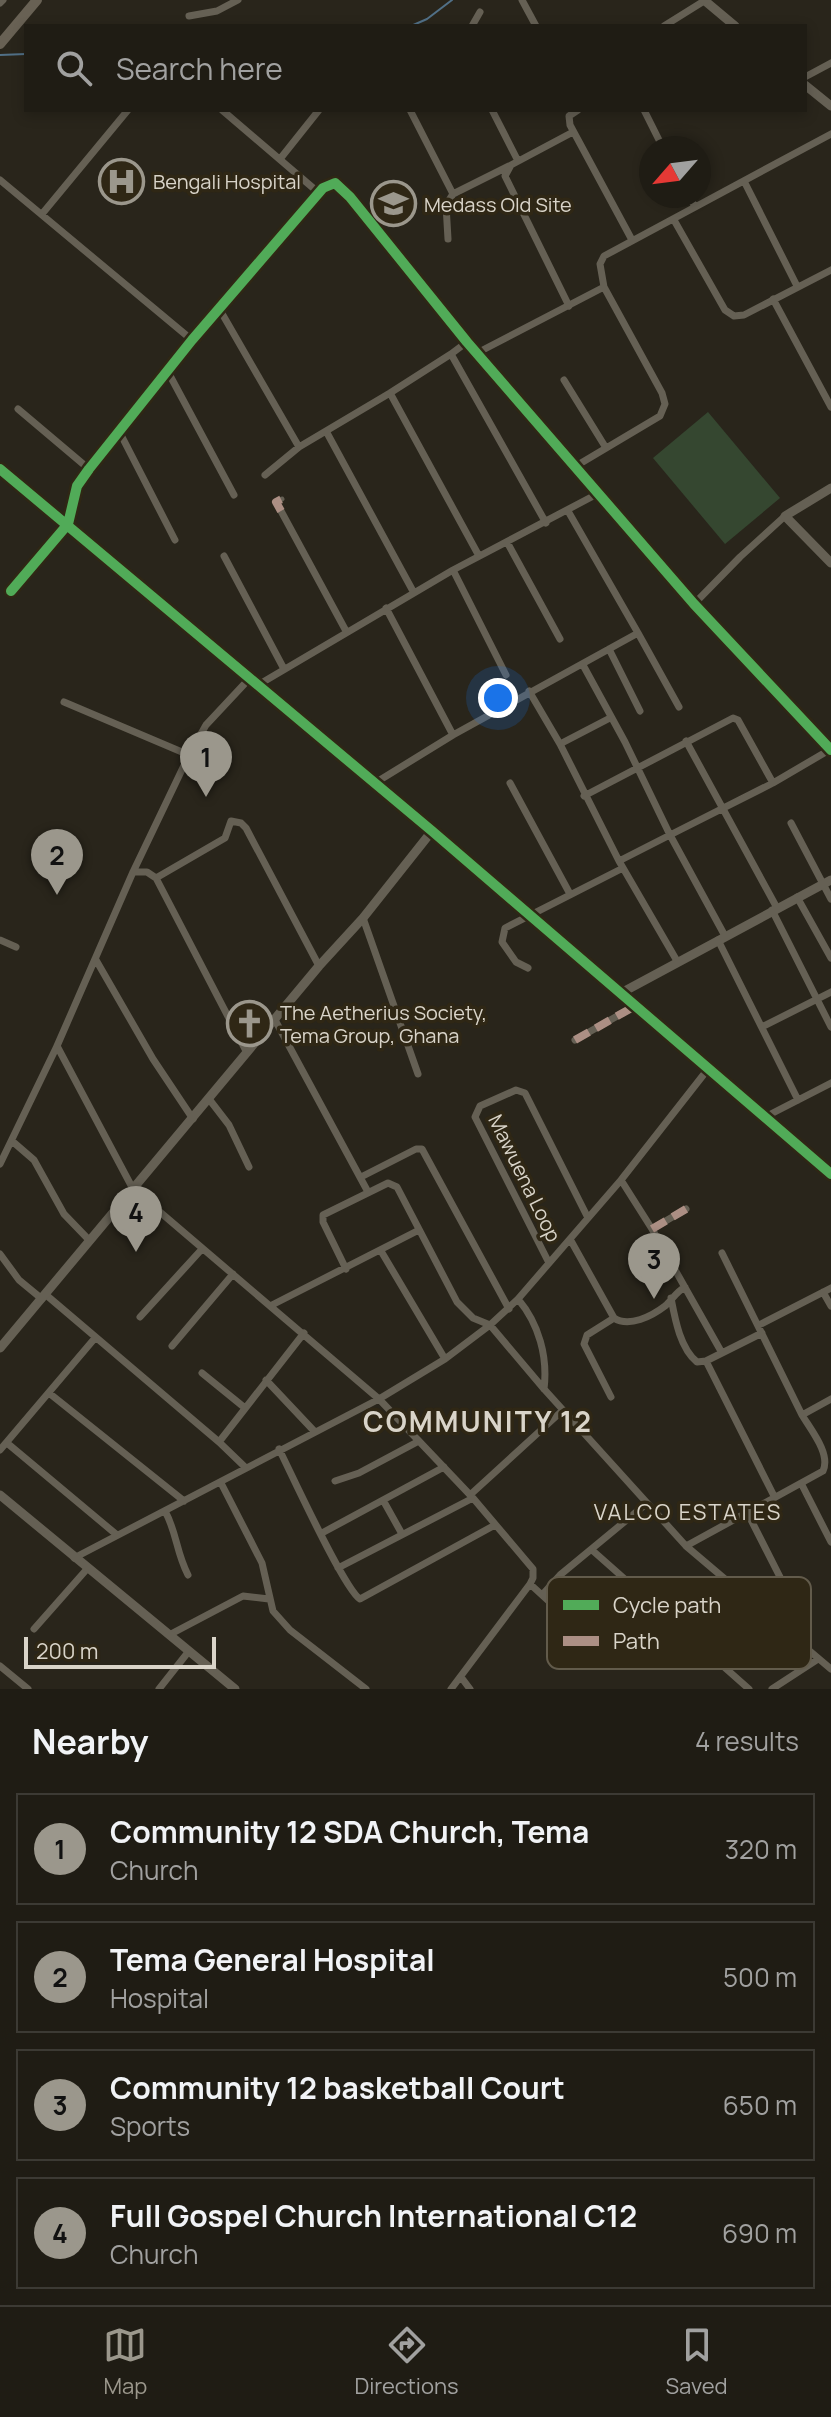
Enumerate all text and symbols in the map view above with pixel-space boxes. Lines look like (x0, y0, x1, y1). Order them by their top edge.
search box (24, 24, 807, 112)
icon: search (52, 46, 96, 90)
text: Search here (116, 48, 283, 89)
north arrow (639, 136, 711, 208)
hospital icon: Bengali Hospital (98, 157, 146, 205)
place label: Bengali Hospital (153, 168, 301, 195)
school or university icon: Medass Old Site (369, 180, 417, 228)
place label: Medass Old Site (424, 191, 572, 218)
your location (478, 678, 518, 718)
pin: 1 (180, 731, 232, 797)
pin: 2 (31, 829, 83, 895)
church icon: The Aetherius Society, Tema Group, Ghana (225, 999, 273, 1047)
place label: The Aetherius Society, Tema Group, Ghana (280, 999, 487, 1049)
street label: Mawuena Loop (482, 1110, 568, 1246)
pin: 4 (110, 1186, 162, 1252)
pin: 3 (628, 1233, 680, 1299)
district label: COMMUNITY 12 (363, 1402, 593, 1440)
district label: VALCO ESTATES (594, 1497, 782, 1527)
legend (547, 1577, 811, 1669)
text: Cycle path (613, 1590, 721, 1620)
text: Path (613, 1626, 660, 1656)
scale bar (24, 1633, 216, 1669)
text: 200 m (36, 1636, 98, 1666)
text: Nearby (32, 1718, 148, 1764)
text: 4 results (695, 1723, 799, 1759)
text: Community 12 SDA Church, Tema (110, 1811, 589, 1852)
text: 1 (54, 1831, 66, 1867)
text: 320 m (725, 1831, 797, 1867)
text: Church (110, 1852, 198, 1888)
text: Tema General Hospital (110, 1939, 435, 1980)
text: 2 (52, 1959, 68, 1995)
text: 500 m (723, 1959, 797, 1995)
text: Hospital (110, 1980, 209, 2016)
text: Community 12 basketball Court (110, 2067, 565, 2108)
text: 3 (52, 2087, 68, 2123)
text: 650 m (723, 2087, 797, 2123)
text: Sports (110, 2108, 190, 2144)
text: Full Gospel Church International C12 (110, 2195, 637, 2236)
text: 4 (52, 2215, 68, 2251)
text: 690 m (722, 2215, 797, 2251)
text: Church (110, 2236, 198, 2272)
tab: Map (103, 2323, 147, 2401)
tab: Directions (354, 2323, 459, 2401)
tab: Saved (666, 2323, 728, 2401)

